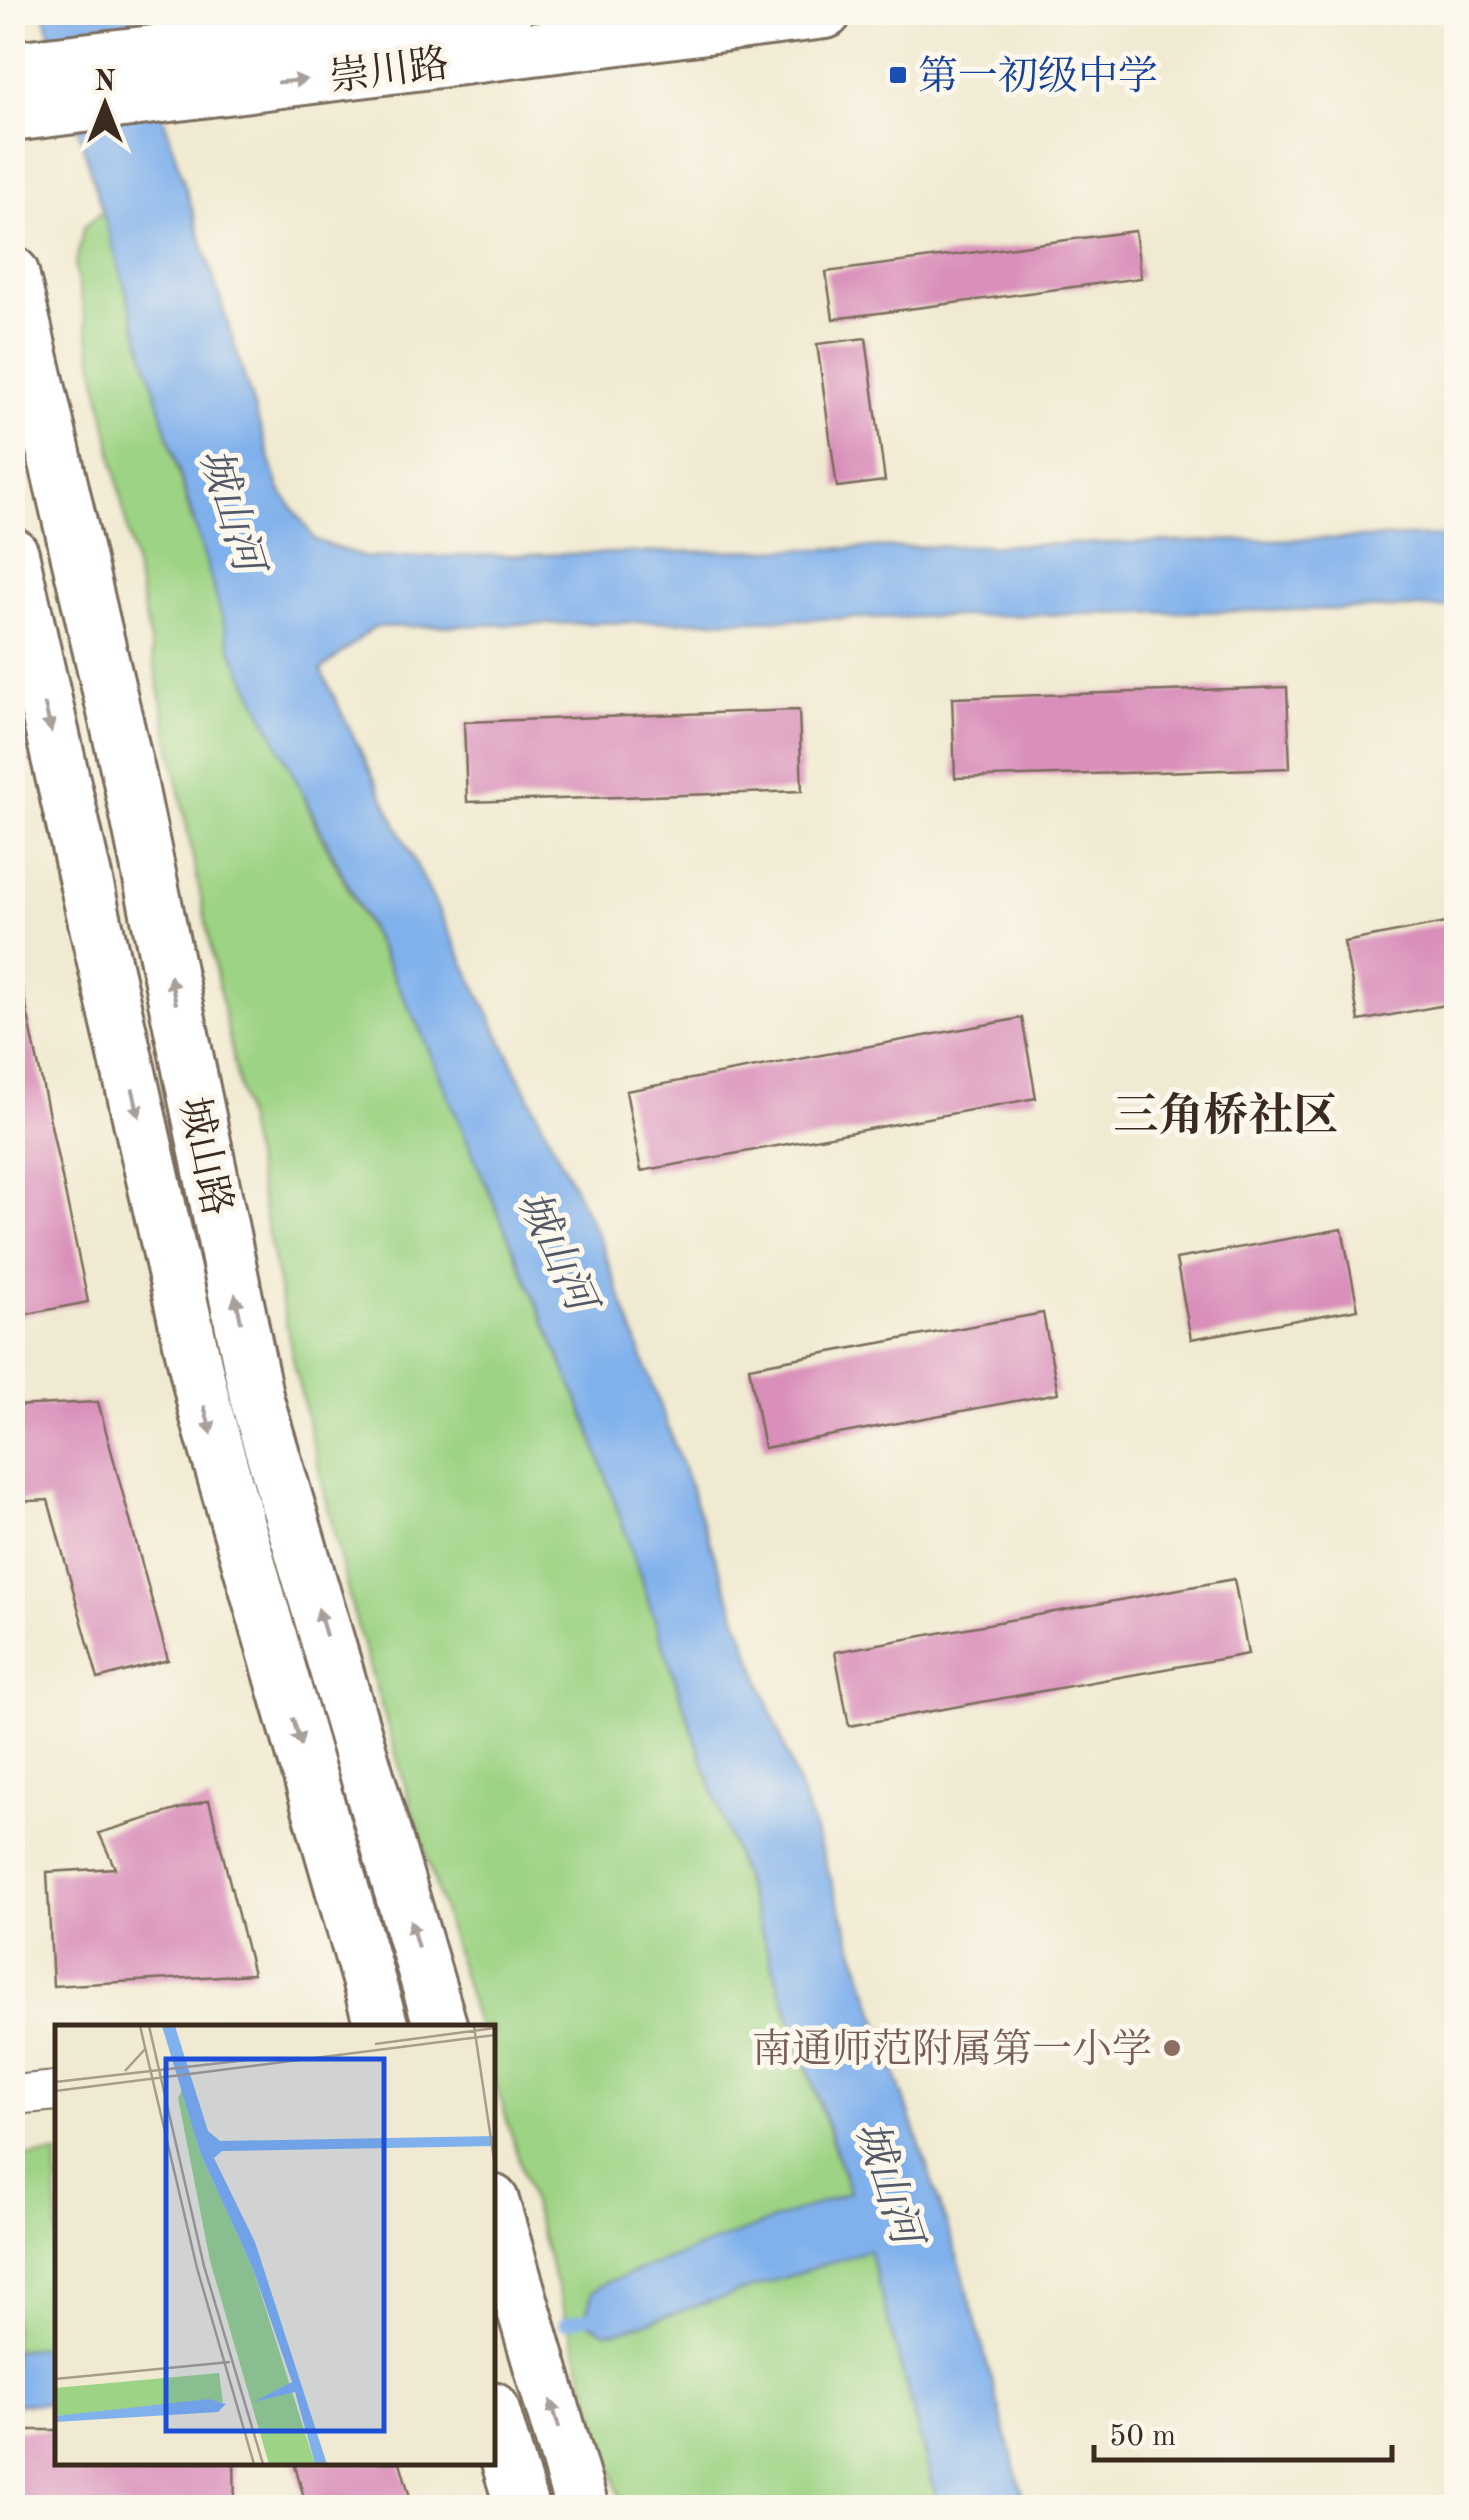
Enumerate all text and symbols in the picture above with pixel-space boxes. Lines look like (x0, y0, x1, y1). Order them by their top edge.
street label: 崇川路 (327, 42, 451, 100)
north arrow (55, 55, 155, 155)
place label: 第一初级中学 (918, 55, 1158, 99)
marker: 第一初级中学 (887, 64, 909, 86)
text: N (94, 69, 116, 97)
one-way arrow (277, 73, 308, 89)
water label: 城山河 (191, 443, 273, 583)
one-way arrow (41, 702, 57, 733)
one-way arrow (165, 974, 181, 1005)
one-way arrow (129, 1088, 144, 1119)
district label: 三角桥社区 (1113, 1091, 1339, 1141)
street label: 城山路 (171, 1093, 239, 1220)
water label: 城山河 (509, 1184, 606, 1324)
one-way arrow (230, 1293, 246, 1324)
one-way arrow (201, 1404, 217, 1435)
one-way arrow (314, 1606, 329, 1637)
one-way arrow (290, 1717, 305, 1748)
one-way arrow (406, 1918, 421, 1949)
inset map (55, 2025, 495, 2465)
place label: 南通师范附属第一小学 (752, 2028, 1152, 2072)
marker: 南通师范附属第一小学 (1161, 2037, 1183, 2059)
water label: 城山河 (847, 2116, 931, 2256)
one-way arrow (547, 2398, 562, 2429)
scale bar (1094, 2400, 1392, 2462)
text: 50 m (1109, 2422, 1176, 2452)

